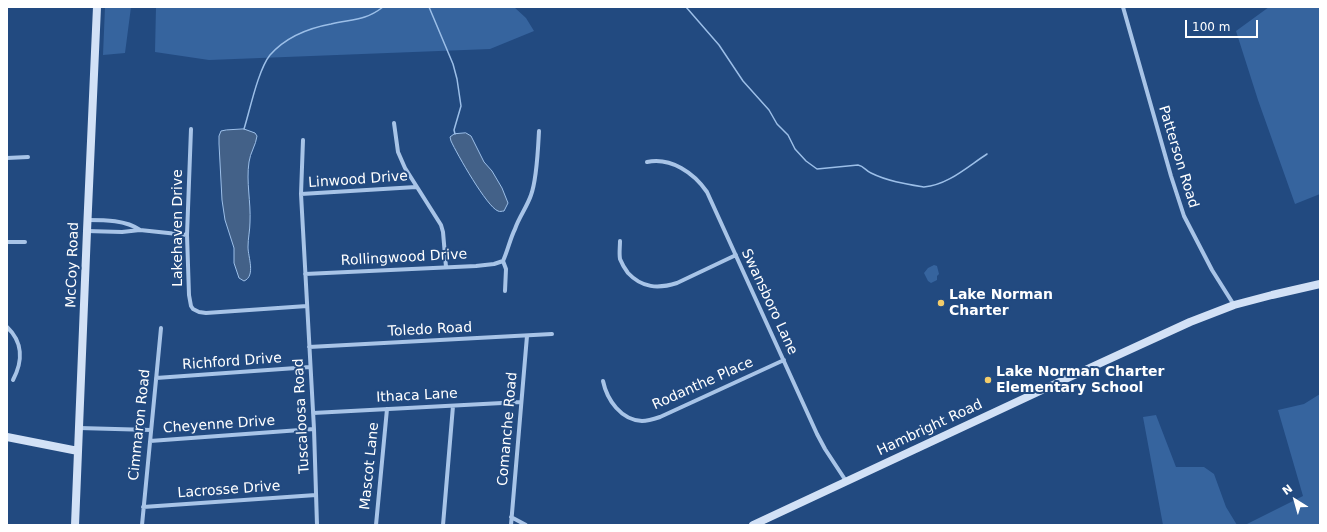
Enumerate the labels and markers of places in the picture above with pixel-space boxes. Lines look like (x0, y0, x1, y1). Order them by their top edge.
place label: Lake Norman Charter (949, 287, 1053, 320)
marker: Lake Norman Charter (936, 298, 946, 308)
place label: Lake Norman Charter Elementary School (996, 364, 1164, 396)
marker: Lake Norman Charter Elementary School (983, 375, 993, 385)

